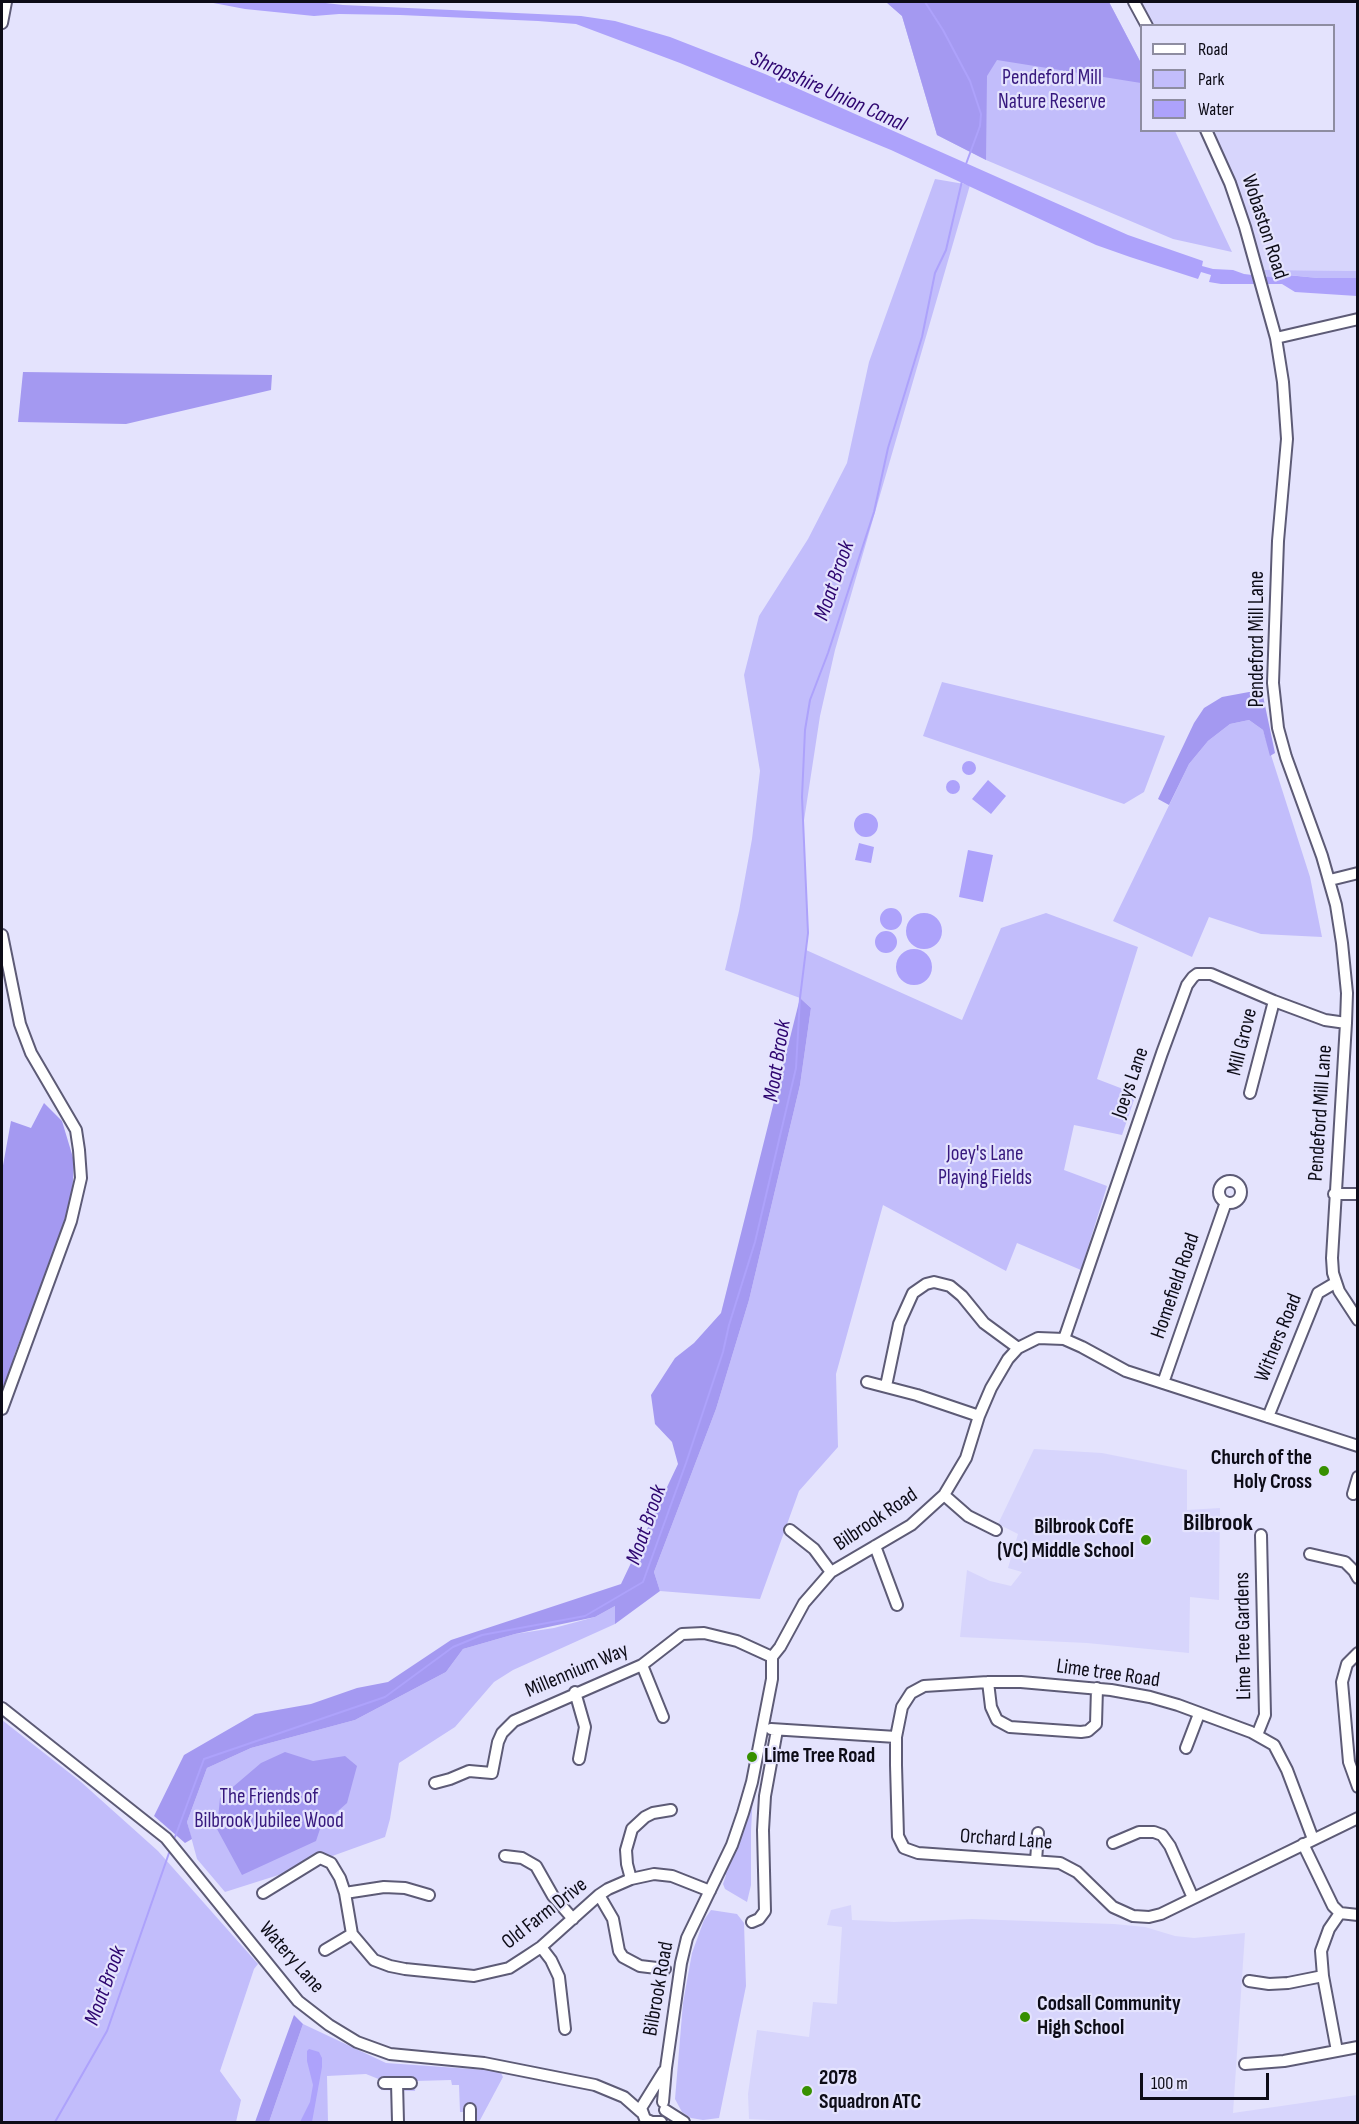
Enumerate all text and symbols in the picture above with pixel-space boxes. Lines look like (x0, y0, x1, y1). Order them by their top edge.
legend (1140, 24, 1335, 132)
text: Road (1198, 39, 1228, 60)
water label: Shropshire Union Canal (746, 46, 910, 138)
park label: Pendeford Mill Nature Reserve (998, 66, 1106, 116)
text: Park (1198, 69, 1224, 90)
text: Water (1198, 99, 1234, 120)
street label: Wobaston Road (1235, 171, 1293, 283)
water label: Moat Brook (809, 538, 861, 624)
street label: Pendeford Mill Lane (1245, 571, 1271, 707)
street label: Mill Grove (1222, 1006, 1264, 1078)
water label: Moat Brook (759, 1018, 797, 1104)
street label: Joeys Lane (1107, 1044, 1155, 1122)
street label: Pendeford Mill Lane (1304, 1044, 1338, 1182)
park label: Joey's Lane Playing Fields (938, 1142, 1032, 1192)
street label: Homefield Road (1146, 1230, 1206, 1342)
street label: Withers Road (1250, 1290, 1308, 1386)
place label: Church of the Holy Cross (1211, 1446, 1312, 1496)
marker: Church of the Holy Cross (1317, 1464, 1331, 1478)
water label: Moat Brook (621, 1482, 673, 1568)
street label: Bilbrook Road (829, 1483, 923, 1557)
district label: Bilbrook (1183, 1510, 1253, 1538)
place label: Bilbrook CofE (VC) Middle School (997, 1515, 1134, 1565)
marker: Bilbrook CofE (VC) Middle School (1139, 1533, 1153, 1547)
street label: Lime Tree Gardens (1230, 1572, 1258, 1700)
street label: Millennium Way (522, 1638, 632, 1704)
street label: Lime tree Road (1055, 1654, 1161, 1694)
place label: Lime Tree Road (764, 1744, 875, 1770)
marker: Lime Tree Road (745, 1750, 759, 1764)
park label: The Friends of Bilbrook Jubilee Wood (194, 1785, 344, 1835)
street label: Orchard Lane (959, 1824, 1053, 1856)
street label: Old Farm Drive (497, 1873, 593, 1955)
street label: Watery Lane (253, 1917, 329, 1999)
street label: Bilbrook Road (638, 1940, 680, 2038)
water label: Moat Brook (80, 1943, 132, 2029)
place label: Codsall Community High School (1037, 1992, 1181, 2042)
marker: Codsall Community High School (1018, 2010, 1032, 2024)
scale bar (1143, 2061, 1272, 2099)
place label: 2078 Squadron ATC (819, 2066, 921, 2116)
text: 100 m (1151, 2073, 1188, 2094)
marker: 2078 Squadron ATC (800, 2084, 814, 2098)

